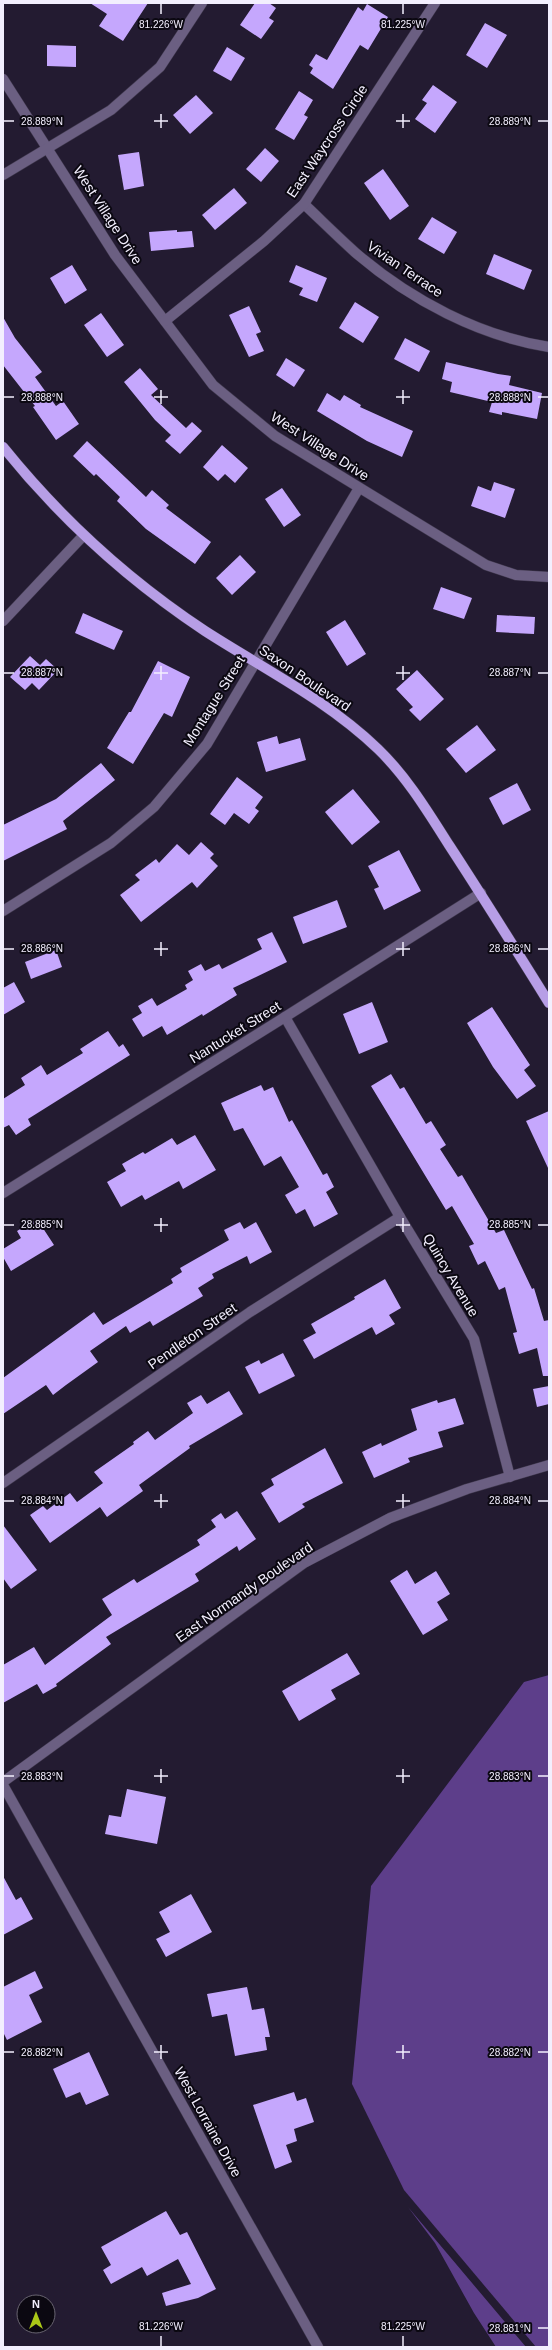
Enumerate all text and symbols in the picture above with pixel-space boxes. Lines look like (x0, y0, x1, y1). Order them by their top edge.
text: 81.226°W (139, 19, 184, 30)
text: 81.225°W (381, 19, 426, 30)
street label: East Waycross Circle (283, 81, 371, 200)
text: 28.889°N (21, 116, 63, 127)
text: 28.889°N (489, 116, 531, 127)
street label: West Village Drive (70, 163, 146, 267)
street label: Vivian Terrace (364, 238, 446, 300)
text: 28.888°N (21, 392, 63, 403)
text: 28.888°N (489, 392, 531, 403)
street label: West Village Drive (268, 408, 372, 484)
street label: Saxon Boulevard (256, 642, 354, 714)
street label: Montague Street (180, 653, 248, 749)
text: 28.887°N (21, 667, 63, 678)
text: 28.887°N (489, 667, 531, 678)
text: 28.886°N (21, 943, 63, 954)
text: 28.886°N (489, 943, 531, 954)
street label: Nantucket Street (187, 998, 284, 1066)
text: 28.885°N (21, 1219, 63, 1230)
text: 28.885°N (489, 1219, 531, 1230)
street label: Quincy Avenue (420, 1231, 482, 1320)
street label: Pendleton Street (145, 1299, 239, 1372)
text: 28.884°N (21, 1495, 63, 1506)
text: 28.884°N (489, 1495, 531, 1506)
street label: East Normandy Boulevard (172, 1539, 316, 1645)
text: 28.883°N (21, 1771, 63, 1782)
text: 28.883°N (489, 1771, 531, 1782)
text: 28.882°N (21, 2047, 63, 2058)
text: 28.882°N (489, 2047, 531, 2058)
street label: West Lorraine Drive (171, 2064, 245, 2180)
north arrow (16, 2294, 56, 2334)
text: N (32, 2298, 40, 2310)
text: 81.226°W (139, 2321, 184, 2332)
text: 81.225°W (381, 2321, 426, 2332)
text: 28.881°N (489, 2323, 531, 2334)

